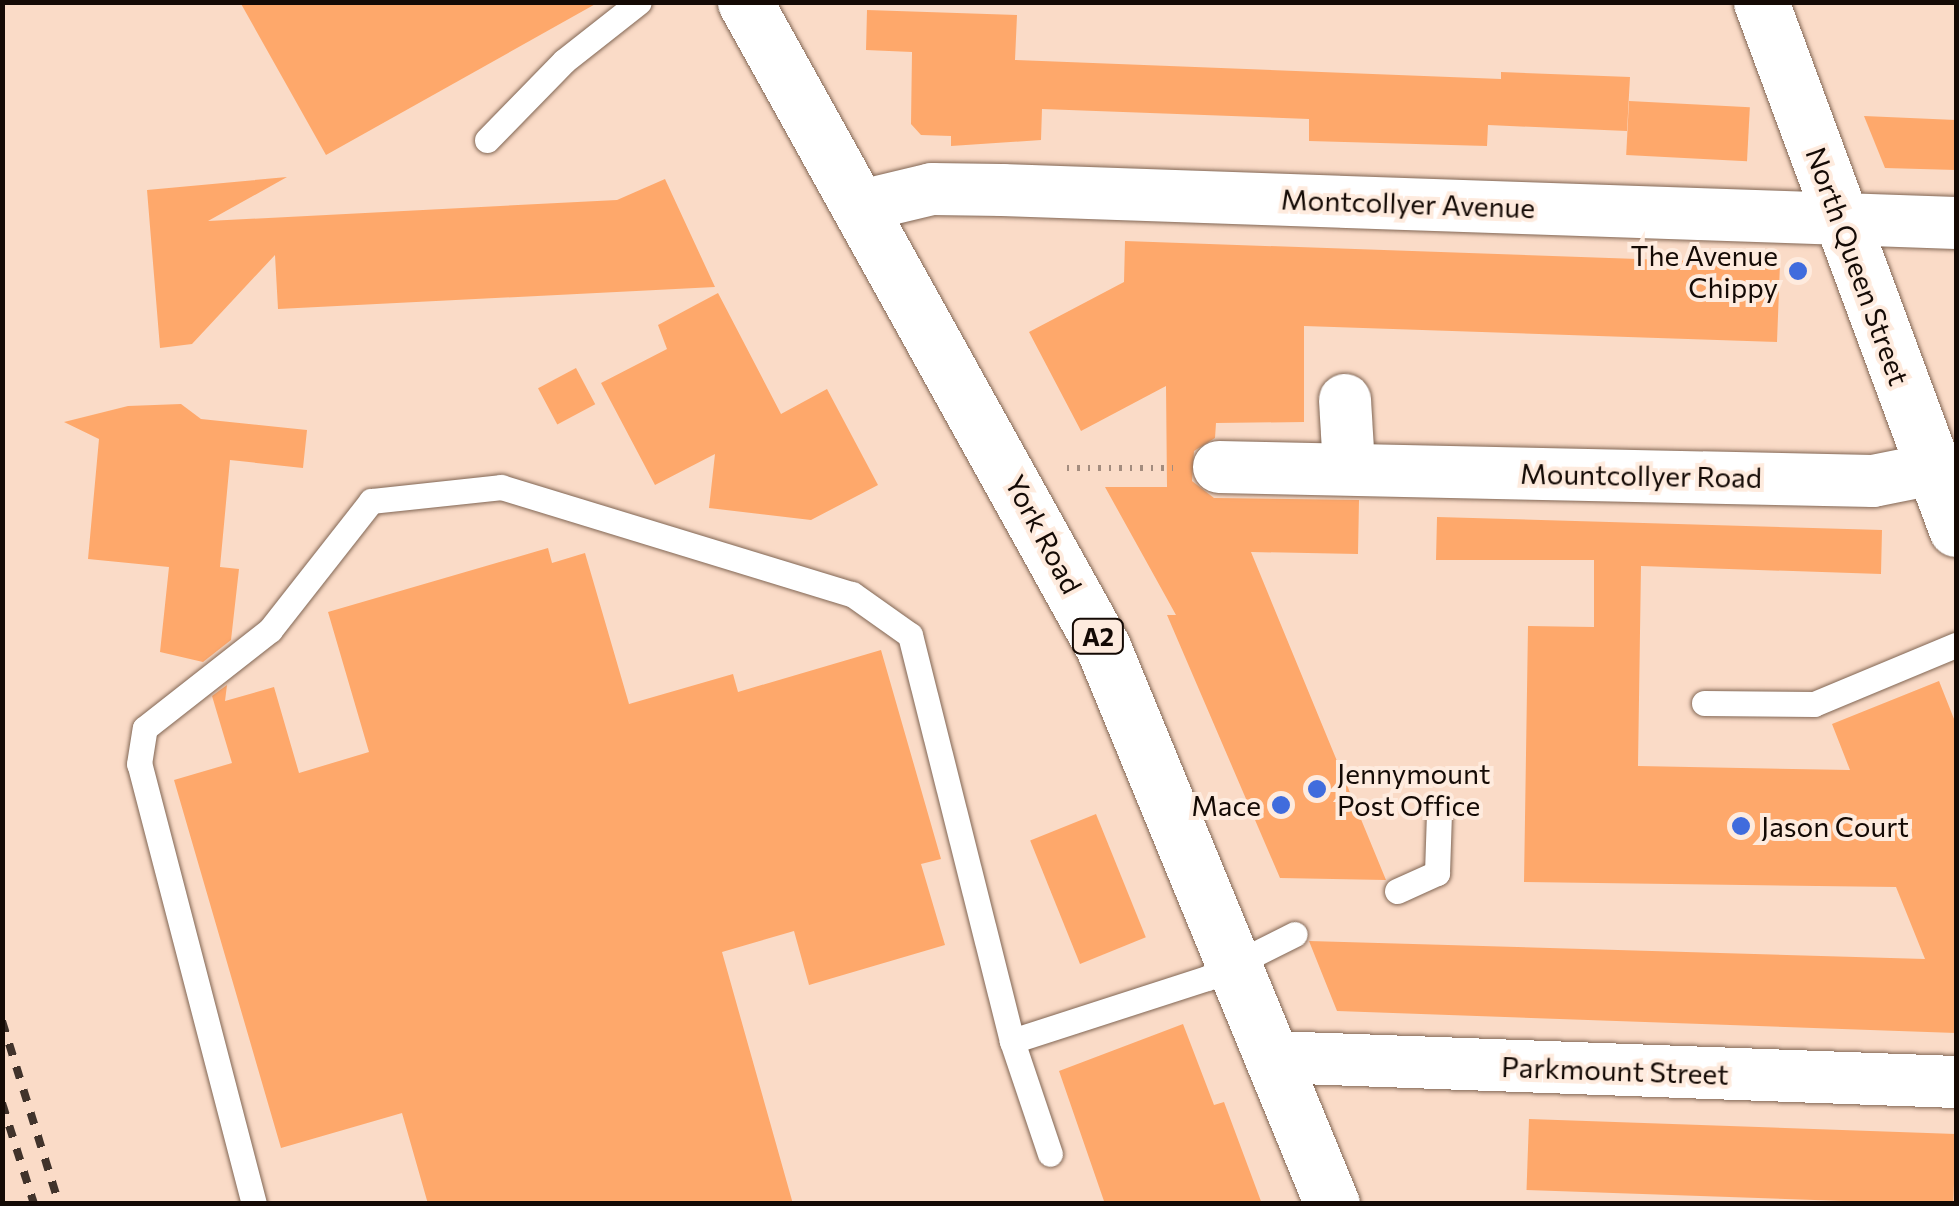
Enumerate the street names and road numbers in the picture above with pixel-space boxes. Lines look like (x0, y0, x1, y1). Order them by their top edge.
street label: North Queen Street (1799, 143, 1917, 389)
street label: Montcollyer Avenue (1280, 182, 1536, 224)
street label: Mountcollyer Road (1520, 456, 1762, 494)
street label: York Road (999, 469, 1089, 599)
road number: A2 (1070, 616, 1126, 656)
street label: Parkmount Street (1501, 1049, 1729, 1091)

